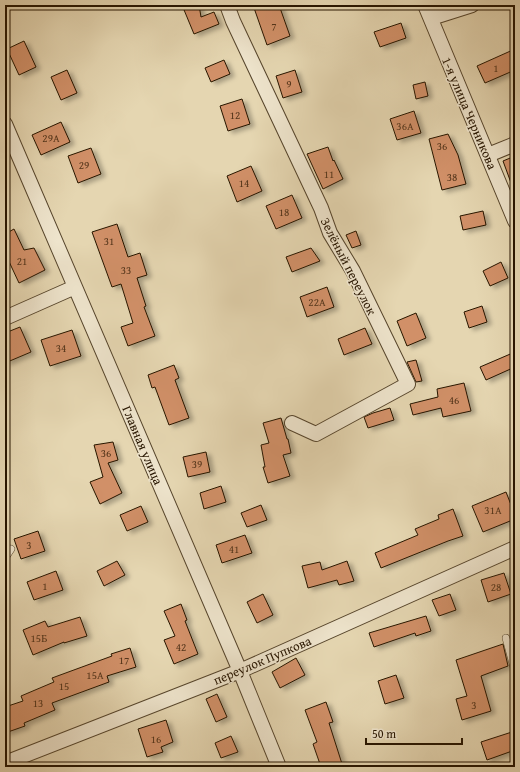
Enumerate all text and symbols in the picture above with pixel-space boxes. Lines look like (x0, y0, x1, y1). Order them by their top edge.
house number: 7 (271, 18, 277, 34)
street label: 1-я улица Черникова (437, 54, 502, 173)
house number: 1 (493, 60, 499, 76)
house number: 9 (286, 76, 292, 92)
house number: 12 (230, 107, 240, 123)
house number: 36А (396, 118, 414, 134)
house number: 29А (42, 130, 60, 146)
house number: 36 (437, 138, 447, 154)
house number: 29 (79, 157, 89, 173)
house number: 11 (324, 166, 334, 182)
house number: 38 (447, 169, 457, 185)
house number: 14 (239, 175, 249, 191)
house number: 18 (279, 204, 289, 220)
street label: Зелёный переулок (316, 214, 381, 318)
house number: 31 (104, 233, 114, 249)
house number: 21 (17, 253, 27, 269)
house number: 33 (121, 262, 131, 278)
house number: 22А (308, 294, 326, 310)
house number: 34 (56, 340, 66, 356)
house number: 46 (449, 392, 459, 408)
street label: Главная улица (117, 403, 168, 488)
house number: 36 (101, 445, 111, 461)
house number: 39 (192, 456, 202, 472)
house number: 31А (484, 502, 502, 518)
house number: 3 (26, 537, 32, 553)
house number: 41 (229, 541, 239, 557)
house number: 1 (42, 578, 48, 594)
house number: 28 (491, 579, 501, 595)
house number: 15Б (31, 630, 47, 646)
street label: переулок Пупкова (210, 631, 315, 690)
house number: 42 (176, 639, 186, 655)
house number: 17 (119, 652, 129, 668)
house number: 15А (86, 667, 104, 683)
house number: 15 (59, 678, 69, 694)
house number: 13 (33, 695, 43, 711)
house number: 3 (471, 697, 477, 713)
scale bar (366, 720, 462, 746)
text: 50 m (372, 725, 396, 742)
house number: 16 (151, 731, 161, 747)

